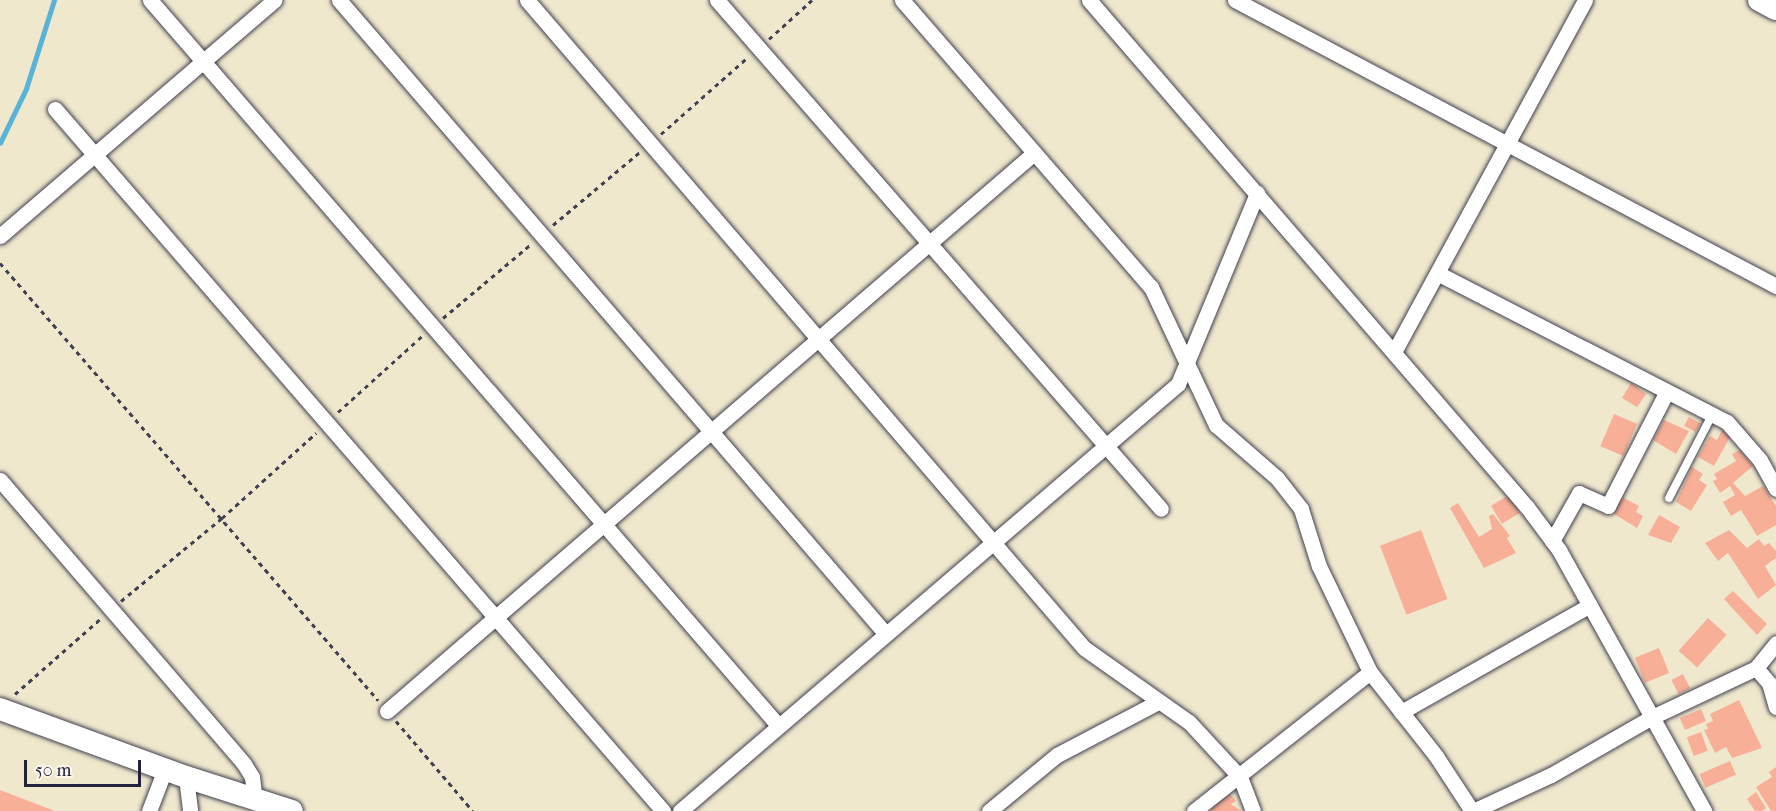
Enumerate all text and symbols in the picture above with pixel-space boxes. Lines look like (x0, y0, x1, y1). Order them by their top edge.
scale bar (27, 748, 144, 786)
text: 50 m (35, 760, 71, 781)

